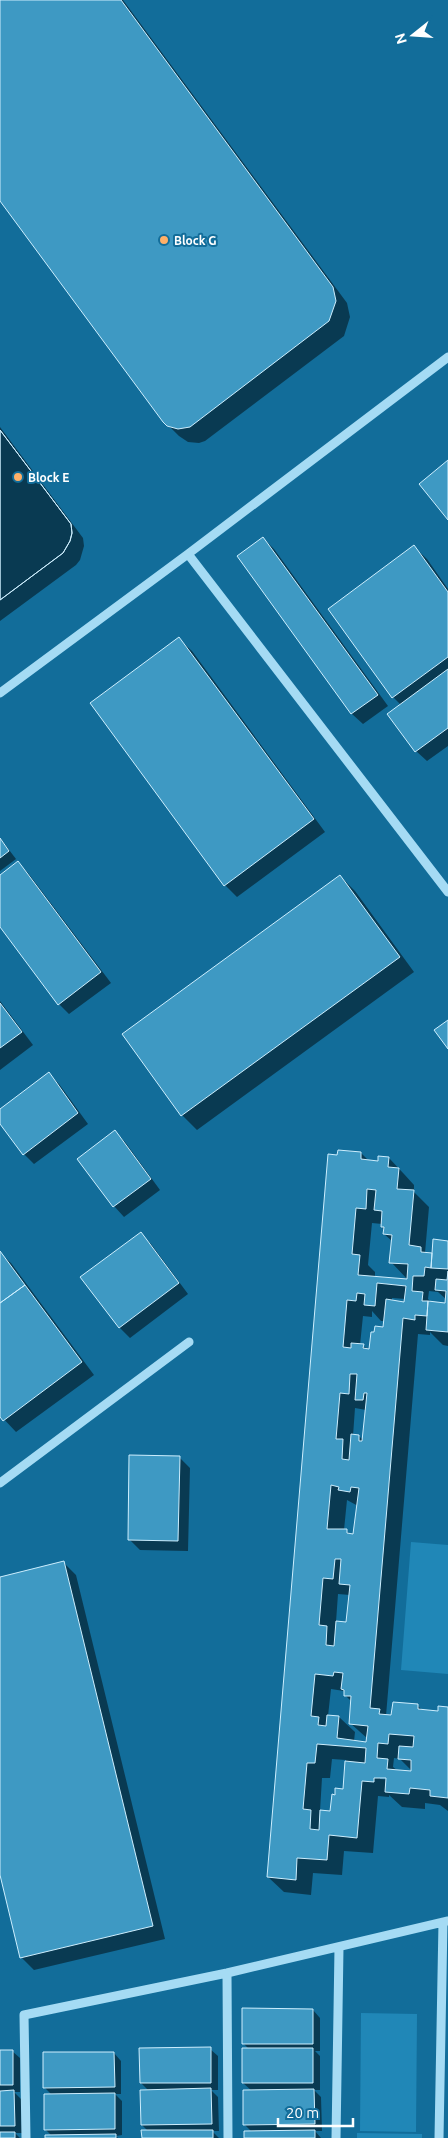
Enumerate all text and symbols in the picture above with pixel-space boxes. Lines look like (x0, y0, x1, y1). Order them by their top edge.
north arrow (388, 10, 438, 60)
text: N (391, 31, 410, 46)
marker: Block G (158, 234, 170, 246)
place label: Block G (174, 234, 217, 247)
marker: Block E (12, 471, 24, 483)
place label: Block E (28, 471, 69, 484)
scale bar (278, 2096, 353, 2128)
text: 20 m (286, 2104, 319, 2121)

